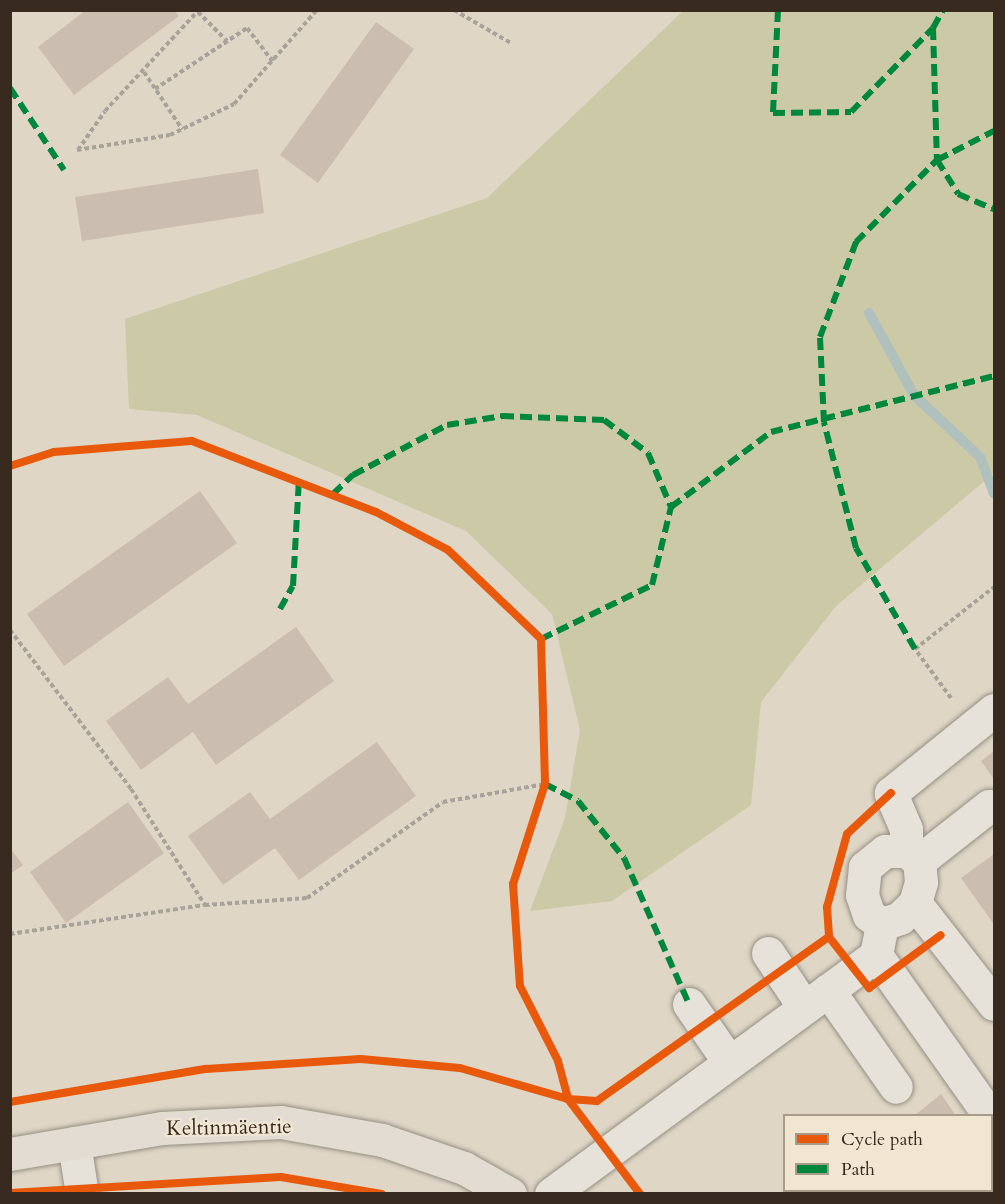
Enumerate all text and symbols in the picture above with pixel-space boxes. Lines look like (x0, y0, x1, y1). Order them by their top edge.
street label: Keltinmäentie (166, 1114, 292, 1142)
legend (783, 1114, 993, 1192)
text: Cycle path (841, 1127, 923, 1152)
text: Path (841, 1157, 875, 1182)

